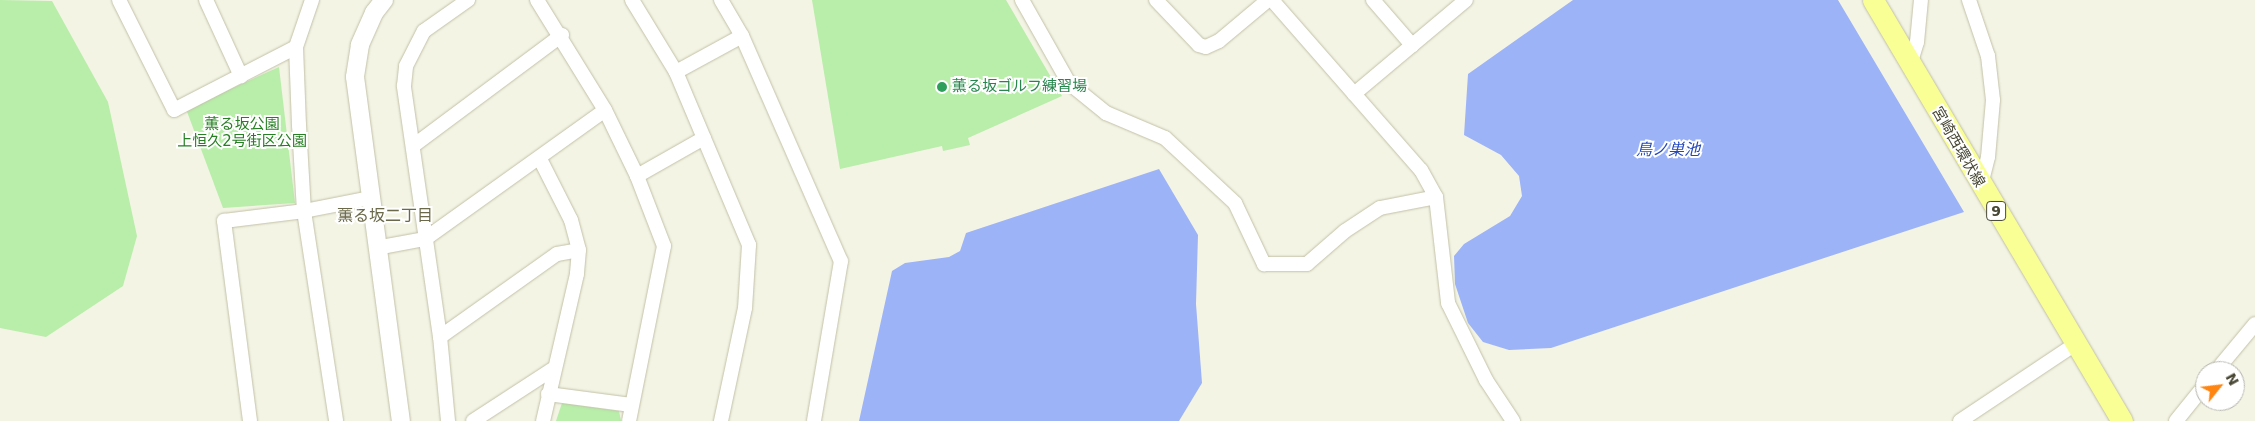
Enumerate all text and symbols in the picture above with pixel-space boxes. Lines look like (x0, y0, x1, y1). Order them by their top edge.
place label: 薫る坂ゴルフ練習場 (952, 78, 1087, 96)
marker: 薫る坂ゴルフ練習場 (936, 81, 948, 93)
street label: 宮崎西環状線 (1928, 104, 1988, 190)
park label: 薫る坂公園 上恒久2号街区公園 (177, 115, 307, 150)
water label: 鳥ノ巣池 (1636, 140, 1700, 160)
road number: 9 (1986, 200, 2006, 222)
district label: 薫る坂二丁目 (337, 206, 433, 226)
north arrow (2195, 361, 2245, 411)
text: N (2222, 370, 2242, 388)

